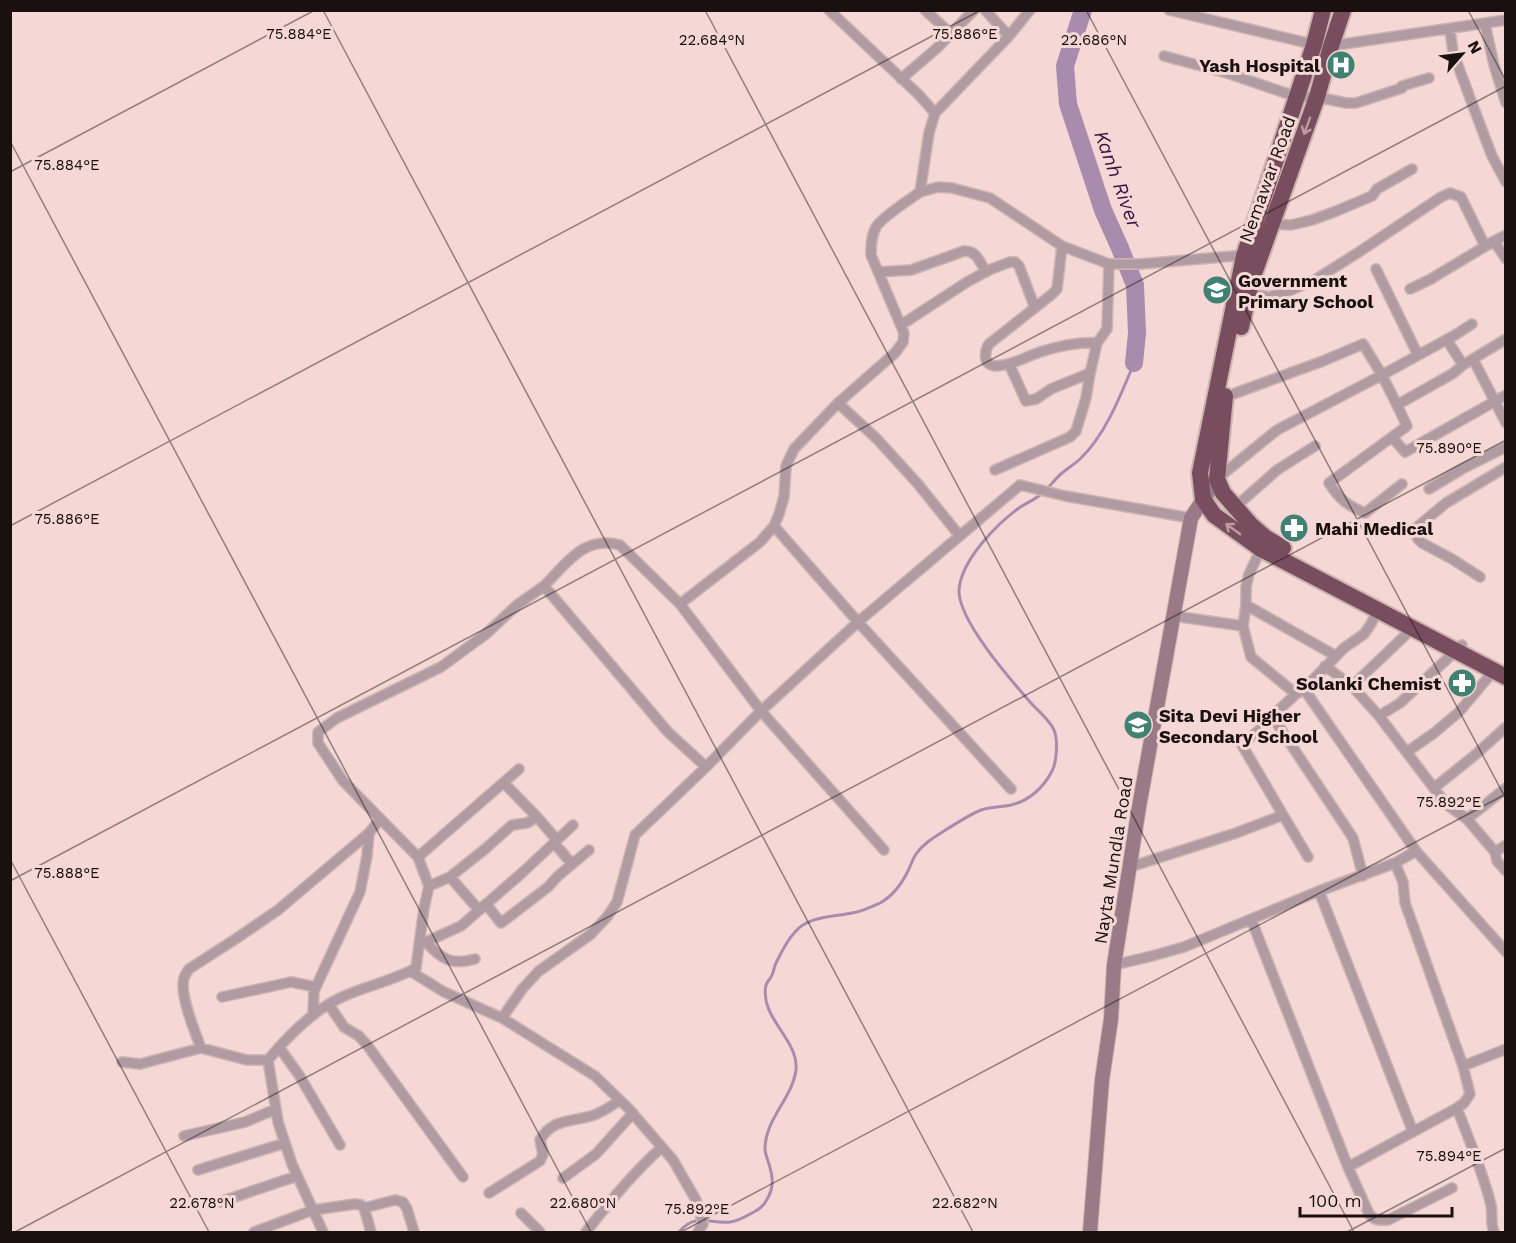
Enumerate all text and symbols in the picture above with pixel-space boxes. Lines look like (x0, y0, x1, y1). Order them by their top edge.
north arrow (1432, 24, 1492, 84)
text: 75.884°E (266, 25, 332, 43)
text: 75.886°E (932, 25, 998, 43)
text: 22.684°N (679, 31, 745, 49)
text: 22.686°N (1061, 31, 1127, 49)
text: N (1464, 37, 1486, 57)
hospital icon: Yash Hospital (1325, 49, 1357, 81)
place label: Yash Hospital (1199, 55, 1320, 76)
street label: Nemawar Road (1234, 113, 1300, 245)
one-way arrow (1301, 117, 1312, 135)
water label: Kanh River (1089, 127, 1147, 232)
text: 75.884°E (34, 156, 100, 174)
place label: Government Primary School (1238, 270, 1374, 312)
school or university icon: Government Primary School (1201, 274, 1233, 306)
text: 75.890°E (1416, 439, 1482, 457)
text: 75.886°E (34, 510, 100, 528)
pharmacy icon: Mahi Medical (1278, 512, 1310, 544)
place label: Mahi Medical (1315, 518, 1433, 539)
one-way arrow (1226, 522, 1242, 535)
pharmacy icon: Solanki Chemist (1446, 667, 1478, 699)
place label: Solanki Chemist (1296, 673, 1441, 694)
place label: Sita Devi Higher Secondary School (1159, 705, 1318, 747)
school or university icon: Sita Devi Higher Secondary School (1122, 709, 1154, 741)
street label: Nayta Mundla Road (1089, 775, 1137, 945)
text: 75.892°E (1417, 793, 1481, 811)
text: 75.888°E (34, 864, 100, 882)
text: 75.894°E (1416, 1147, 1482, 1165)
scale bar (1300, 1180, 1452, 1218)
text: 100 m (1309, 1190, 1362, 1211)
text: 22.678°N (169, 1194, 235, 1212)
text: 22.680°N (550, 1194, 616, 1212)
text: 22.682°N (932, 1194, 998, 1212)
text: 75.892°E (665, 1200, 729, 1218)

